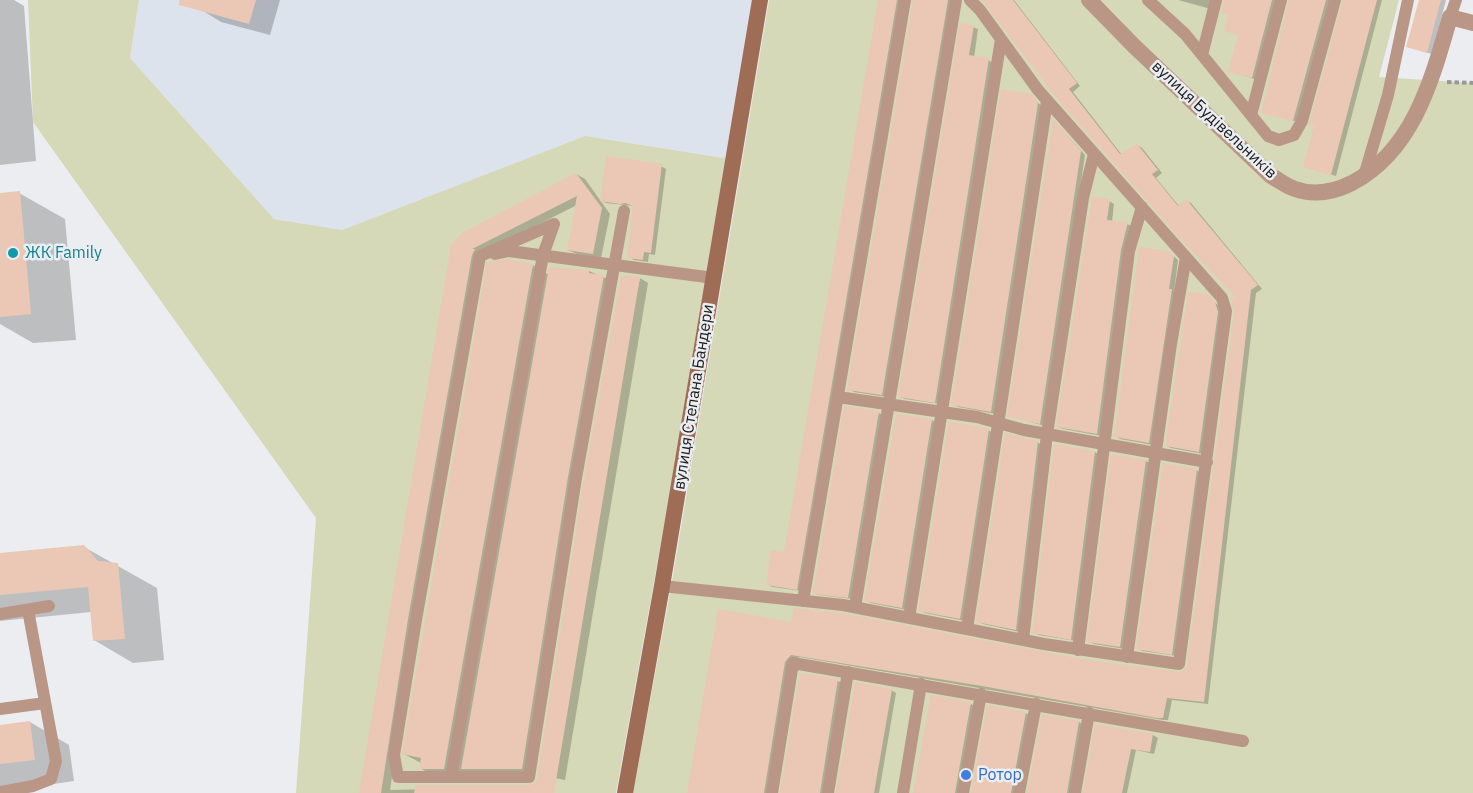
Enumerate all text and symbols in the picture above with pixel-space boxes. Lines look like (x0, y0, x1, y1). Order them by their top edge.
street label: вулиця Будівельників (1148, 57, 1280, 183)
place label: ЖК Family (25, 243, 102, 263)
marker: ЖК Family (6, 246, 20, 260)
street label: вулиця Степана Бандери (670, 303, 718, 491)
place label: Ротор (978, 765, 1022, 785)
marker: Ротор (959, 768, 973, 782)

